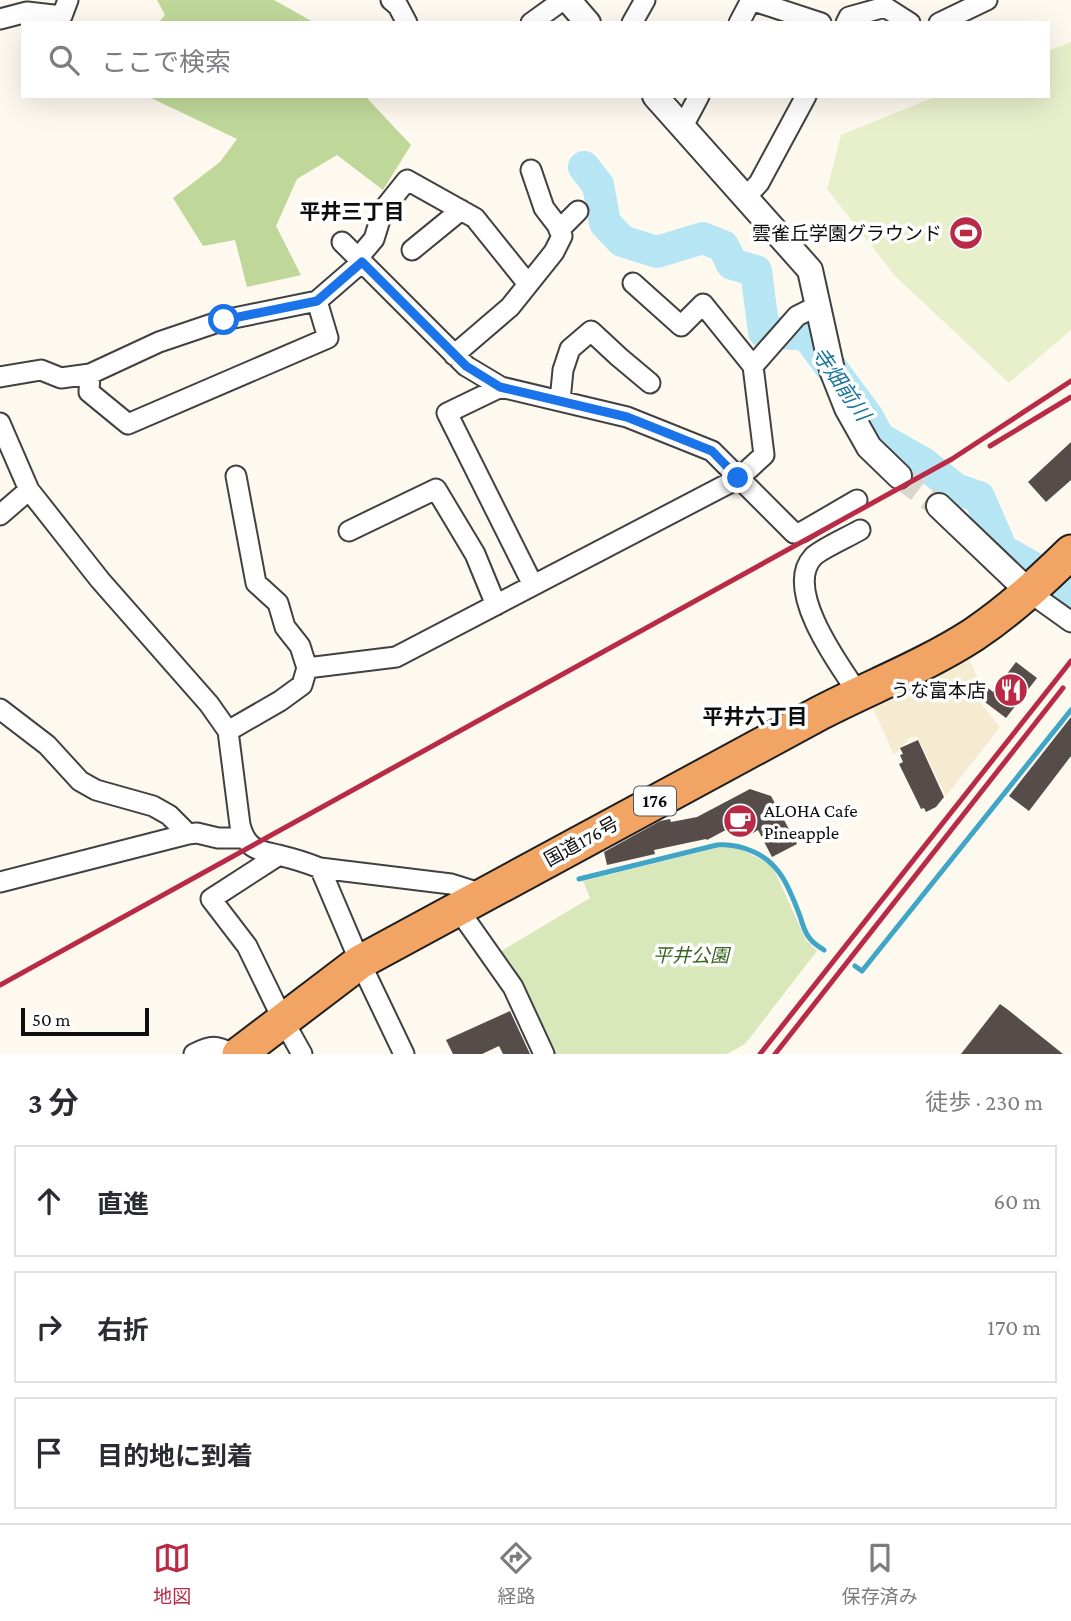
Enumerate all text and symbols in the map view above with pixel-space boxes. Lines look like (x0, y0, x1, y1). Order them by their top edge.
search box (21, 21, 1050, 98)
icon: search (45, 41, 83, 79)
text: ここで検索 (101, 48, 231, 77)
district label: 平井三丁目 (300, 200, 405, 224)
sports icon: 雲雀丘学園グラウンド (947, 214, 985, 252)
place label: 雲雀丘学園グラウンド (752, 223, 942, 244)
route start (208, 304, 239, 335)
water label: 寺畑前川 (807, 343, 876, 427)
route end (722, 462, 753, 493)
restaurant icon: うな富本店 (992, 671, 1030, 709)
place label: うな富本店 (891, 680, 986, 701)
district label: 平井六丁目 (703, 705, 808, 729)
road number: 176 (634, 786, 676, 816)
place label: ALOHA Cafe Pineapple (764, 800, 858, 843)
cafe icon: ALOHA Cafe Pineapple (721, 802, 759, 840)
street label: 国道176号 (540, 812, 622, 870)
park label: 平井公園 (653, 945, 732, 966)
scale bar (21, 1005, 149, 1037)
text: 50 m (32, 1009, 71, 1030)
text: 3 分 (28, 1086, 78, 1119)
text: 徒歩 · 230 m (925, 1089, 1043, 1115)
icon: ahead (30, 1182, 68, 1220)
text: 60 m (994, 1188, 1041, 1214)
text: 直進 (97, 1190, 149, 1219)
icon: right (30, 1308, 68, 1346)
text: 170 m (987, 1314, 1041, 1340)
text: 右折 (97, 1316, 149, 1345)
icon: arrive (30, 1434, 68, 1472)
text: 目的地に到着 (97, 1442, 253, 1471)
tab: 地図 (153, 1539, 191, 1608)
tab: 経路 (497, 1539, 536, 1608)
tab: 保存済み (842, 1539, 918, 1608)

